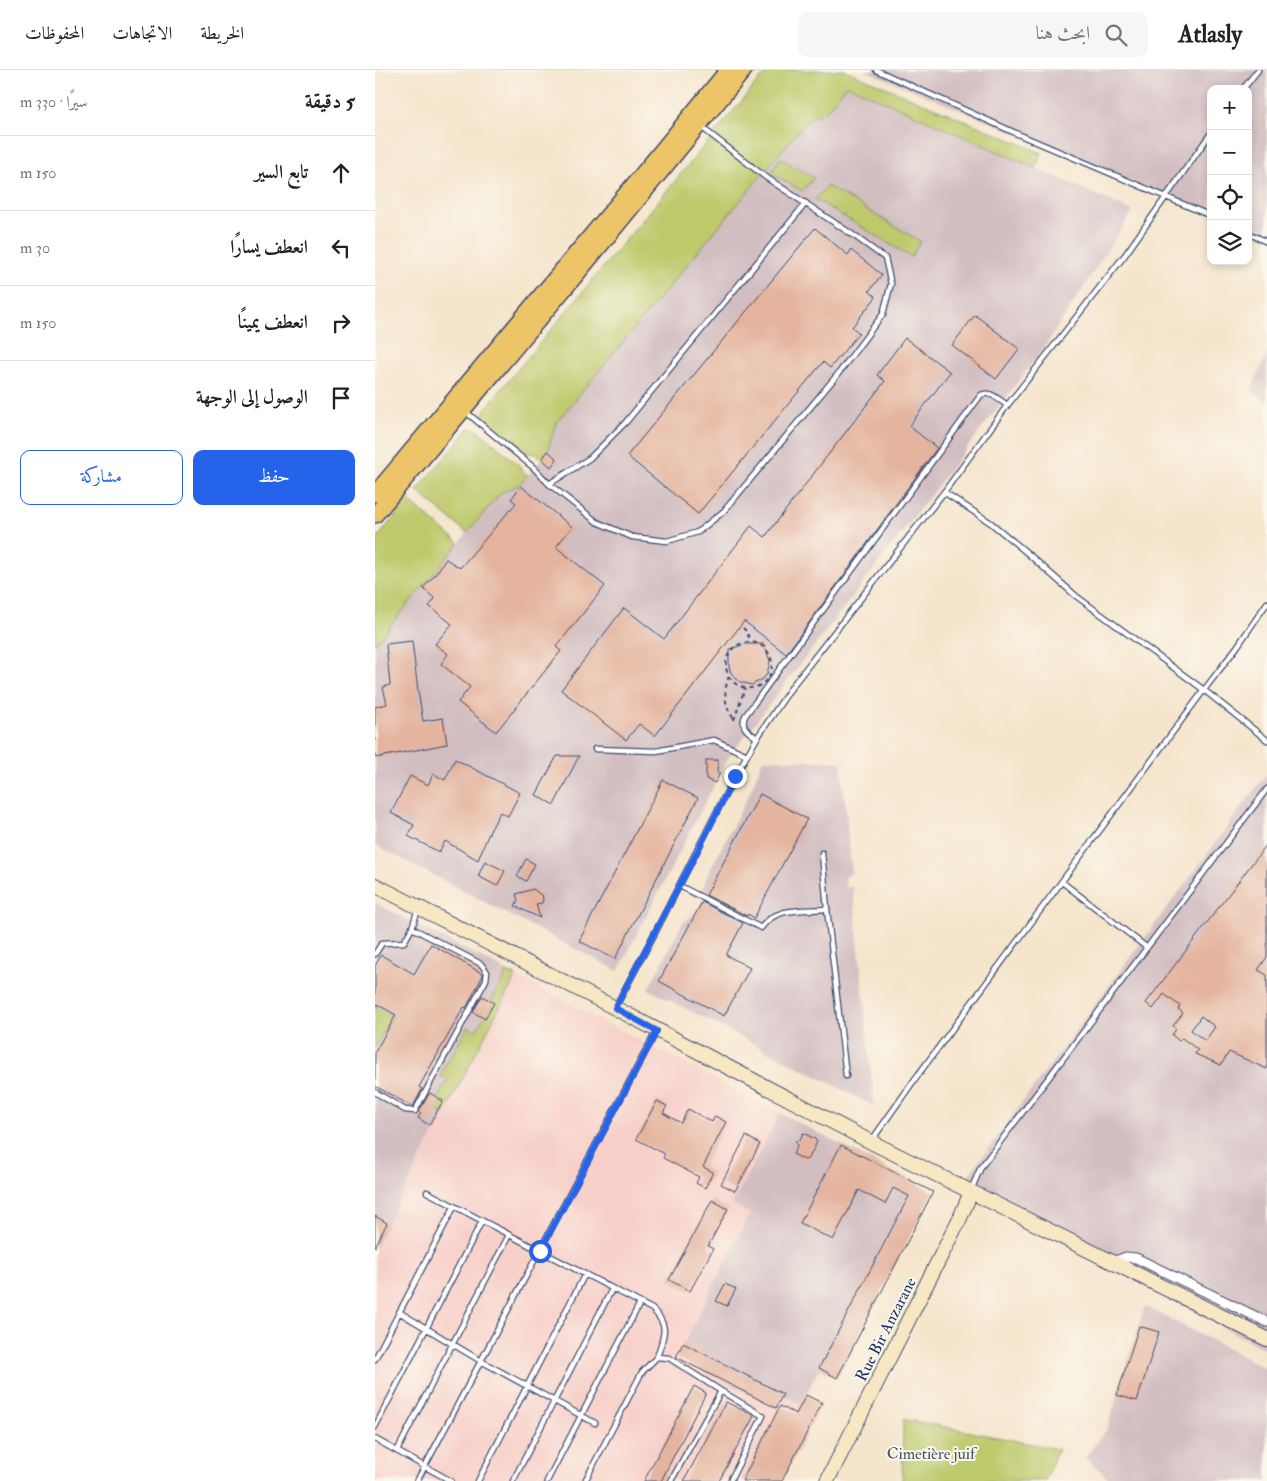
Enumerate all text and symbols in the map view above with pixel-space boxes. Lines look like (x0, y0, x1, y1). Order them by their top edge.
search box (798, 12, 1148, 57)
text: Atlasly (1178, 19, 1242, 50)
text: ابحث هنا (1036, 21, 1090, 45)
icon: search (1102, 21, 1130, 49)
text: المحفوظات (25, 22, 84, 45)
text: الاتجاهات (112, 22, 172, 45)
text: الخريطة (200, 22, 244, 45)
map controls (1207, 85, 1252, 265)
button: + (1207, 85, 1252, 130)
text: 5 دقيقة (305, 88, 355, 115)
text: سيرًا · 330 m (20, 92, 88, 112)
button: − (1207, 130, 1252, 175)
icon: ahead (327, 159, 355, 187)
text: تابع السير (254, 160, 308, 184)
text: 150 m (20, 163, 57, 183)
button: locate (1207, 175, 1252, 220)
button: layers (1207, 220, 1252, 265)
icon: left (327, 234, 355, 262)
text: انعطف يسارًا (230, 235, 308, 259)
text: 30 m (20, 238, 50, 258)
icon: right (327, 309, 355, 337)
text: انعطف يمينًا (238, 310, 308, 334)
text: 150 m (20, 313, 57, 333)
icon: arrive (327, 384, 355, 412)
text: الوصول إلى الوجهة (196, 385, 308, 409)
button: مشاركة (20, 450, 183, 505)
button: حفظ (193, 450, 355, 505)
route end (724, 765, 747, 788)
route start (529, 1240, 552, 1263)
street label: Rue Bir Anzarane (851, 1274, 921, 1385)
park label: Cimetière juif (887, 1444, 978, 1464)

